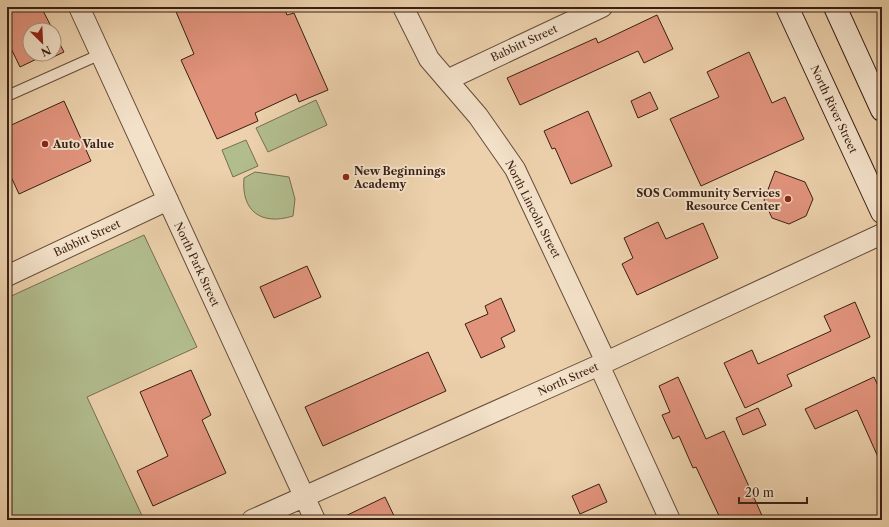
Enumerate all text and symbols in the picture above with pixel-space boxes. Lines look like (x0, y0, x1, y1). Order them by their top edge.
street label: Babbitt Street (488, 21, 560, 65)
north arrow (22, 22, 62, 62)
text: N (38, 43, 53, 60)
street label: North River Street (807, 63, 861, 155)
place label: Auto Value (52, 137, 114, 151)
marker: Auto Value (40, 139, 50, 149)
street label: North Lincoln Street (502, 158, 564, 260)
place label: New Beginnings Academy (353, 164, 446, 191)
marker: New Beginnings Academy (341, 172, 351, 182)
place label: SOS Community Services Resource Center (636, 186, 781, 213)
marker: SOS Community Services Resource Center (783, 194, 793, 204)
street label: Babbitt Street (51, 216, 123, 260)
street label: North Park Street (171, 220, 223, 309)
street label: North Street (535, 359, 601, 399)
scale bar (739, 479, 807, 505)
text: 20 m (745, 485, 774, 500)

